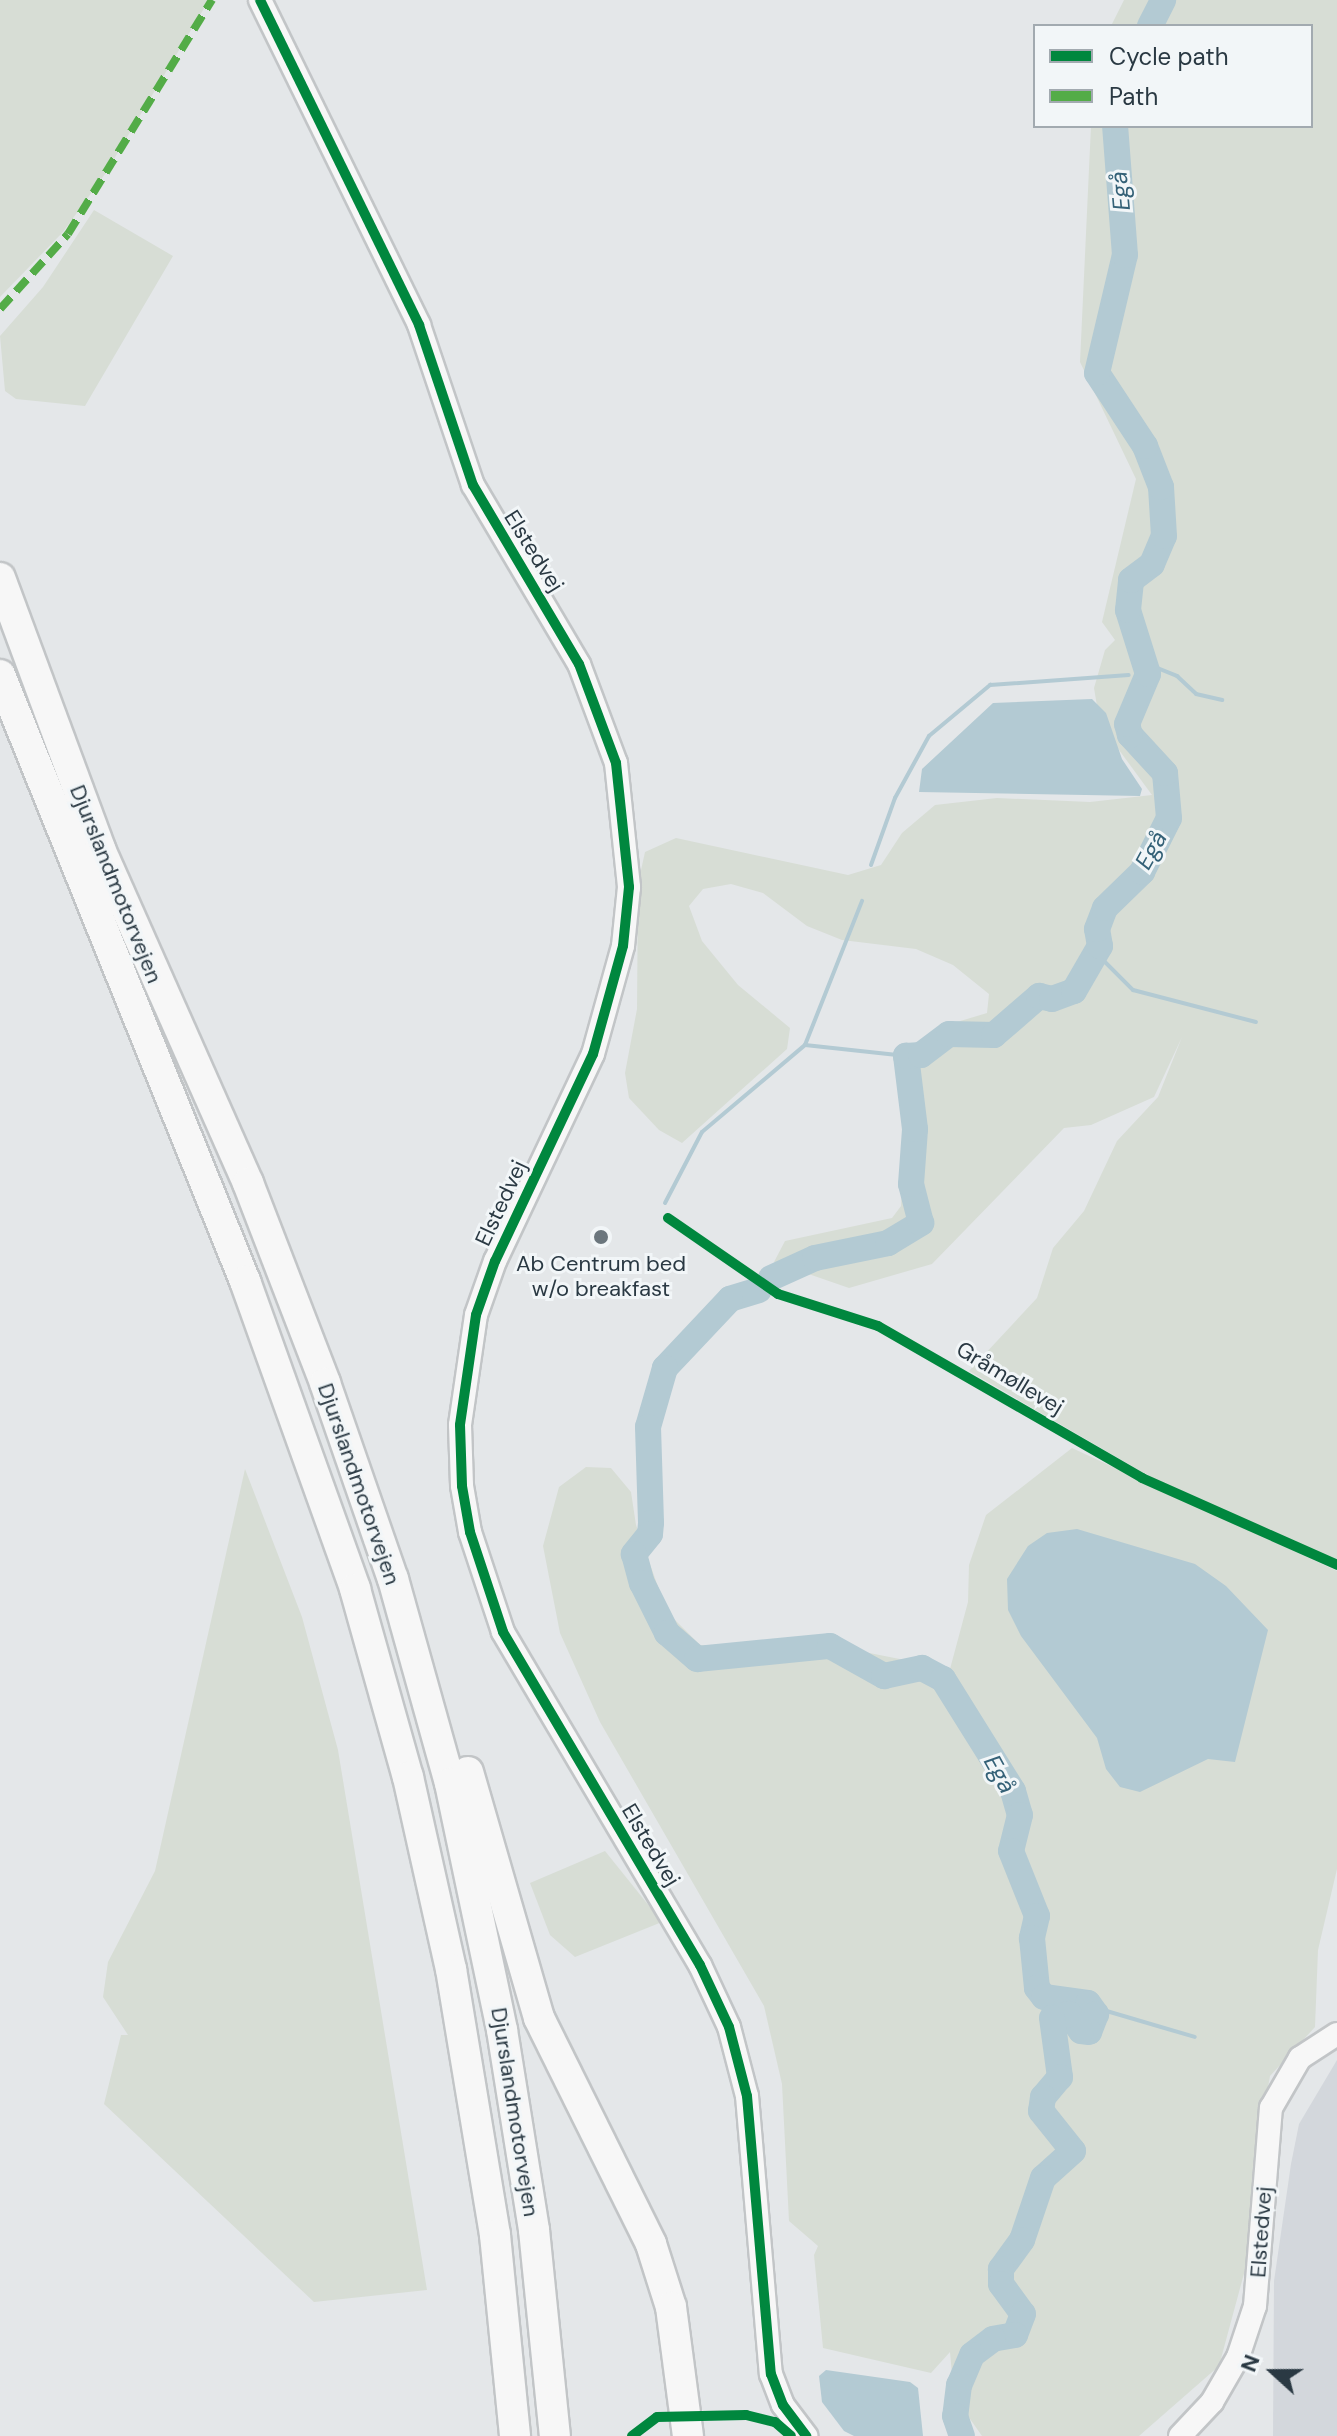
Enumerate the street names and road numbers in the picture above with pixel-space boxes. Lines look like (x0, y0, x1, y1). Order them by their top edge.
street label: Elstedvej (499, 505, 569, 597)
street label: Djurslandmotorvejen (64, 781, 168, 987)
street label: Elstedvej (470, 1156, 532, 1250)
street label: Gråmøllevej (952, 1336, 1068, 1420)
street label: Djurslandmotorvejen (312, 1380, 406, 1588)
street label: Elstedvej (616, 1799, 686, 1891)
street label: Djurslandmotorvejen (485, 2006, 545, 2218)
street label: Elstedvej (1245, 2185, 1277, 2279)

